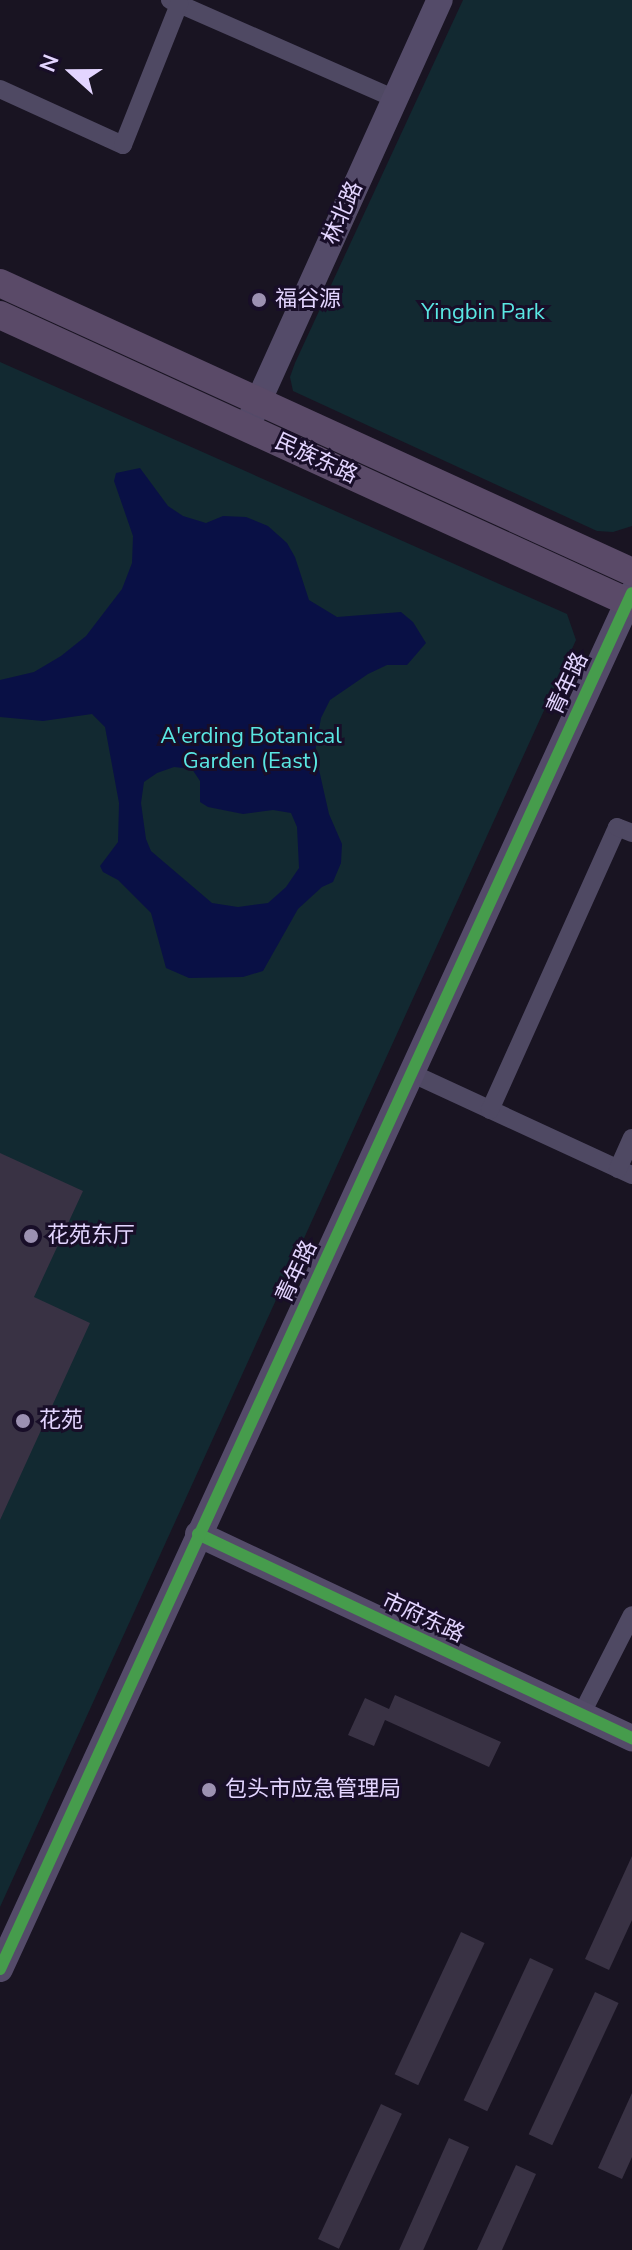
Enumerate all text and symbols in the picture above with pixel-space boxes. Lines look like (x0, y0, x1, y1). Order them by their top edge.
north arrow (32, 32, 112, 112)
text: N (33, 50, 67, 76)
street label: 林北路 (318, 177, 368, 249)
place label: 福谷源 (275, 287, 341, 313)
marker: 福谷源 (250, 291, 268, 309)
park label: Yingbin Park (421, 300, 545, 326)
street label: 民族东路 (271, 428, 361, 490)
street label: 青年路 (542, 649, 594, 719)
park label: A'erding Botanical Garden (East) (160, 723, 342, 774)
place label: 花苑东厅 (47, 1223, 135, 1249)
marker: 花苑东厅 (22, 1227, 40, 1245)
street label: 青年路 (271, 1237, 323, 1307)
place label: 花苑 (39, 1408, 83, 1434)
marker: 花苑 (14, 1412, 32, 1430)
street label: 市府东路 (378, 1587, 468, 1649)
place label: 包头市应急管理局 (225, 1777, 401, 1803)
marker: 包头市应急管理局 (200, 1781, 218, 1799)

